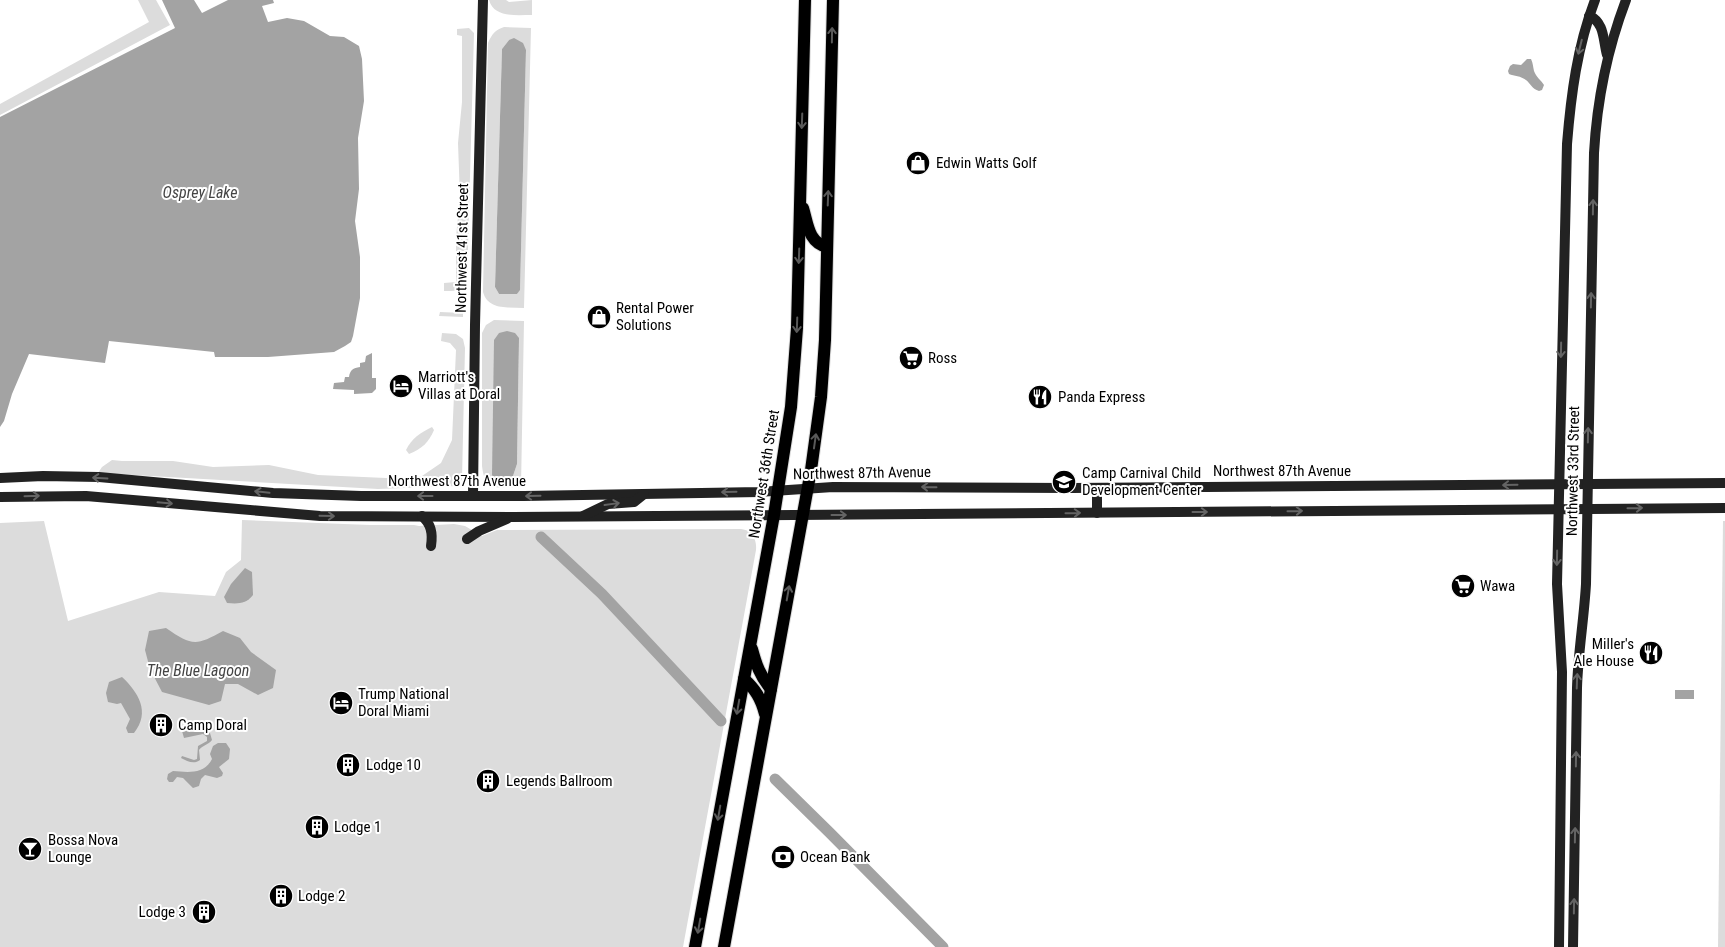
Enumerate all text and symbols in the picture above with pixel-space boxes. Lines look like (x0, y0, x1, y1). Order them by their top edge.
one-way arrow (827, 28, 837, 44)
one-way arrow (1575, 38, 1584, 54)
one-way arrow (798, 112, 807, 128)
shop icon: Edwin Watts Golf (905, 150, 931, 176)
place label: Edwin Watts Golf (936, 154, 1037, 172)
water label: Osprey Lake (163, 183, 237, 202)
street label: Northwest 41st Street (452, 183, 472, 313)
one-way arrow (824, 190, 833, 206)
one-way arrow (1588, 200, 1598, 216)
one-way arrow (794, 248, 803, 264)
one-way arrow (1587, 293, 1596, 309)
place label: Rental Power Solutions (616, 299, 694, 334)
shop icon: Rental Power Solutions (586, 304, 612, 330)
one-way arrow (792, 316, 802, 332)
one-way arrow (1556, 342, 1566, 358)
supermarket icon: Ross (898, 345, 924, 371)
place label: Ross (928, 349, 957, 367)
place label: Marriott's Villas at Doral (418, 368, 500, 403)
hotel icon: Marriott's Villas at Doral (388, 373, 414, 399)
restaurant icon: Panda Express (1027, 384, 1053, 410)
place label: Panda Express (1058, 388, 1145, 406)
street label: Northwest 33rd Street (1563, 406, 1583, 536)
street label: Northwest 36th Street (745, 408, 783, 540)
one-way arrow (1583, 428, 1593, 444)
one-way arrow (810, 433, 820, 449)
street label: Northwest 87th Avenue (1213, 462, 1351, 480)
street label: Northwest 87th Avenue (793, 463, 931, 483)
place label: Camp Carnival Child Development Center (1082, 464, 1202, 499)
school or university icon: Camp Carnival Child Development Center (1051, 469, 1077, 495)
street label: Northwest 87th Avenue (388, 472, 526, 490)
one-way arrow (93, 473, 109, 482)
one-way arrow (1502, 480, 1518, 490)
one-way arrow (921, 482, 937, 492)
one-way arrow (255, 487, 271, 497)
one-way arrow (722, 487, 738, 497)
one-way arrow (24, 491, 40, 501)
one-way arrow (417, 491, 433, 501)
one-way arrow (525, 491, 541, 500)
one-way arrow (157, 498, 173, 507)
one-way arrow (604, 499, 620, 509)
one-way arrow (1627, 503, 1643, 513)
one-way arrow (1287, 506, 1303, 516)
one-way arrow (1192, 507, 1208, 517)
one-way arrow (1064, 508, 1081, 518)
one-way arrow (831, 510, 847, 520)
one-way arrow (319, 511, 335, 520)
one-way arrow (1553, 550, 1562, 566)
supermarket icon: Wawa (1450, 573, 1476, 599)
place label: Wawa (1480, 577, 1515, 595)
one-way arrow (783, 585, 793, 601)
place label: Miller's Ale House (1573, 635, 1634, 670)
restaurant icon: Miller's Ale House (1638, 640, 1664, 666)
water label: The Blue Lagoon (147, 661, 249, 680)
one-way arrow (1572, 673, 1582, 689)
place label: Trump National Doral Miami (358, 685, 449, 720)
hotel icon: Trump National Doral Miami (328, 690, 354, 716)
one-way arrow (733, 699, 743, 715)
building icon: Camp Doral (148, 712, 174, 738)
place label: Camp Doral (178, 716, 247, 734)
one-way arrow (1571, 751, 1581, 768)
building icon: Lodge 10 (335, 752, 361, 778)
place label: Lodge 10 (366, 756, 421, 774)
building icon: Legends Ballroom (475, 768, 501, 794)
place label: Legends Ballroom (506, 772, 613, 790)
one-way arrow (714, 805, 724, 821)
building icon: Lodge 1 (304, 814, 330, 840)
place label: Lodge 1 (334, 818, 381, 836)
one-way arrow (1570, 827, 1580, 844)
place label: Bossa Nova Lounge (48, 831, 118, 866)
bar icon: Bossa Nova Lounge (17, 836, 43, 862)
bank icon: Ocean Bank (770, 844, 796, 870)
place label: Ocean Bank (800, 848, 871, 866)
building icon: Lodge 2 (268, 883, 294, 909)
place label: Lodge 2 (298, 887, 345, 905)
one-way arrow (1569, 898, 1579, 914)
building icon: Lodge 3 (191, 899, 217, 925)
place label: Lodge 3 (139, 903, 186, 921)
one-way arrow (694, 918, 704, 934)

